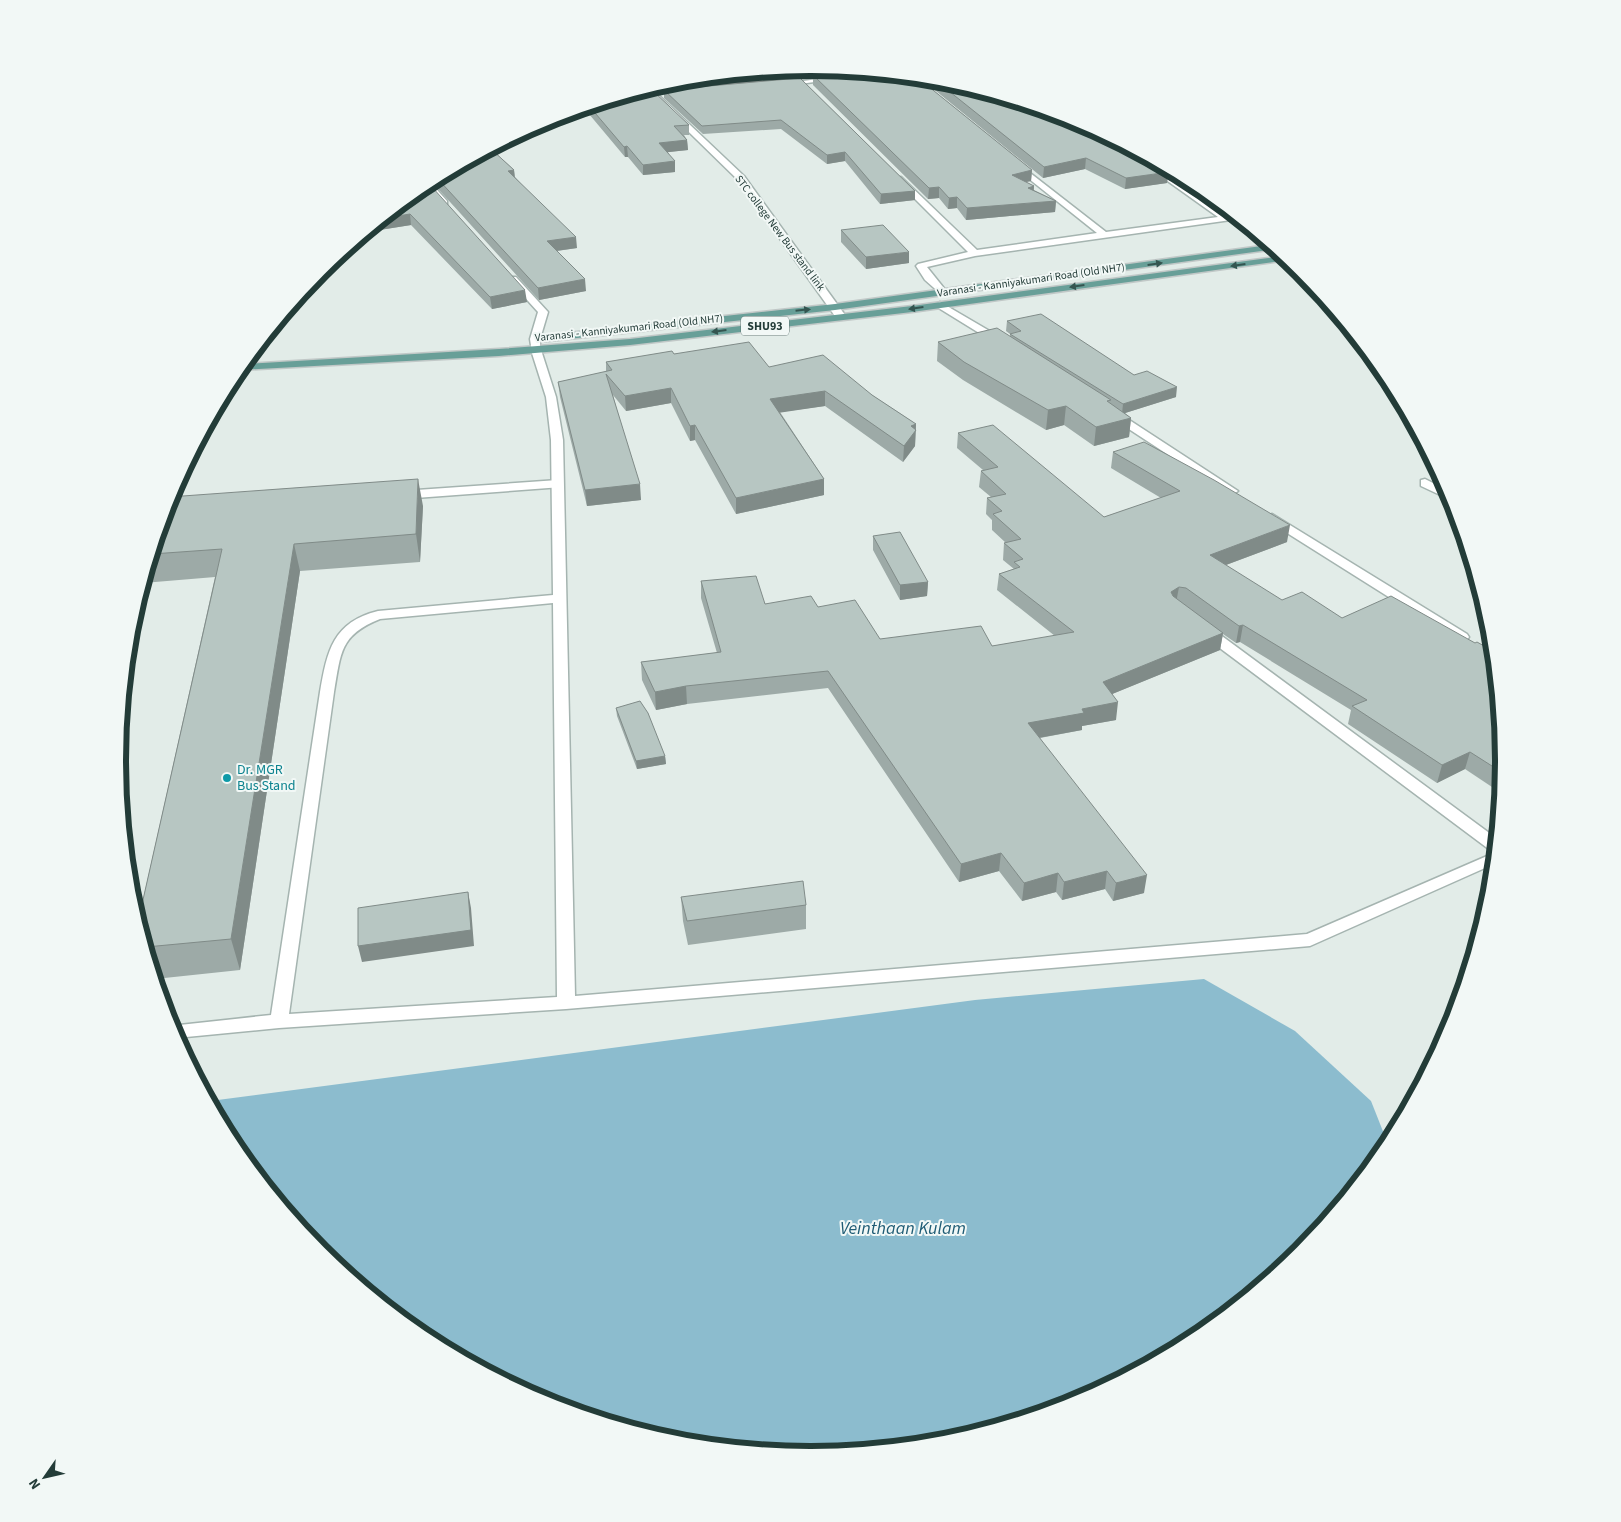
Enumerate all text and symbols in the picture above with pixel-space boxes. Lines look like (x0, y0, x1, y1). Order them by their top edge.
street label: STC college New Bus stand link (732, 172, 829, 294)
street label: Varanasi - Kanniyakumari Road (Old NH7) (936, 259, 1126, 301)
one-way arrow (1148, 259, 1164, 267)
one-way arrow (1229, 261, 1245, 269)
one-way arrow (1068, 282, 1084, 290)
one-way arrow (907, 304, 923, 312)
one-way arrow (796, 306, 812, 314)
street label: Varanasi - Kanniyakumari Road (Old NH7) (534, 311, 724, 345)
road number: SHU93 (741, 316, 789, 336)
one-way arrow (711, 327, 727, 335)
place label: Dr. MGR Bus Stand (237, 760, 296, 796)
marker: Dr. MGR Bus Stand (221, 772, 233, 784)
water label: Veinthaan Kulam (840, 1216, 966, 1241)
north arrow (20, 1452, 70, 1502)
text: N (24, 1474, 46, 1493)

